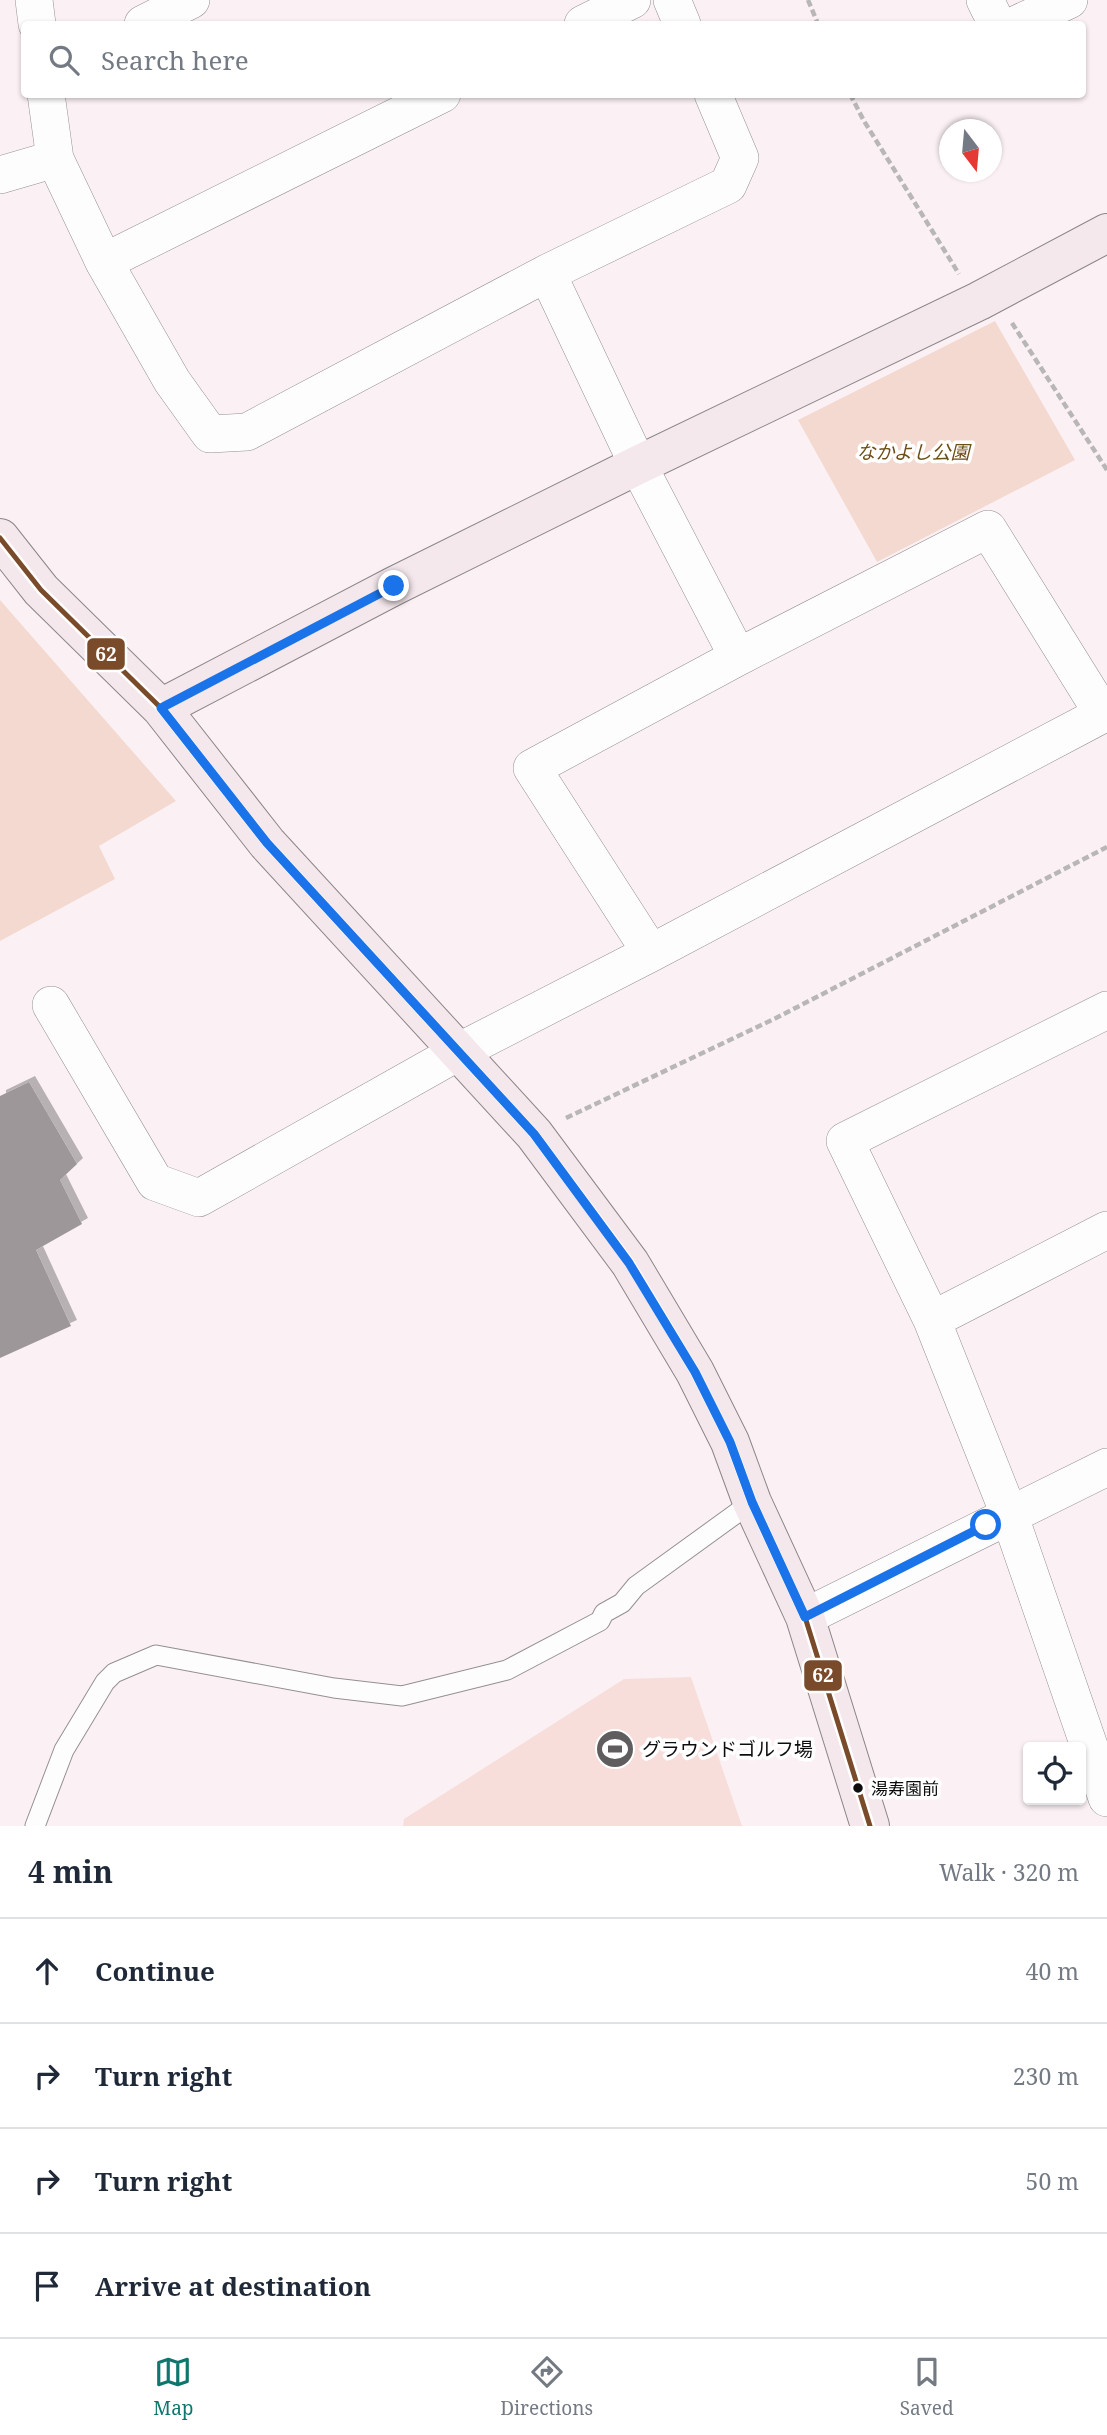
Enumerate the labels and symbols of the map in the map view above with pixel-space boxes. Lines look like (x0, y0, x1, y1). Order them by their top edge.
north arrow (939, 119, 1002, 182)
park label: なかよし公園 (856, 439, 973, 465)
route end (378, 570, 409, 601)
line badge: 62 (86, 637, 126, 671)
text: 62 (95, 641, 117, 667)
route start (970, 1509, 1001, 1540)
line badge: 62 (803, 1659, 843, 1692)
text: 62 (812, 1662, 834, 1688)
sports icon: グラウンドゴルフ場 (594, 1728, 636, 1770)
place label: グラウンドゴルフ場 (642, 1736, 813, 1762)
place label: 湯寿園前 (871, 1777, 939, 1800)
marker: 湯寿園前 (851, 1781, 865, 1795)

